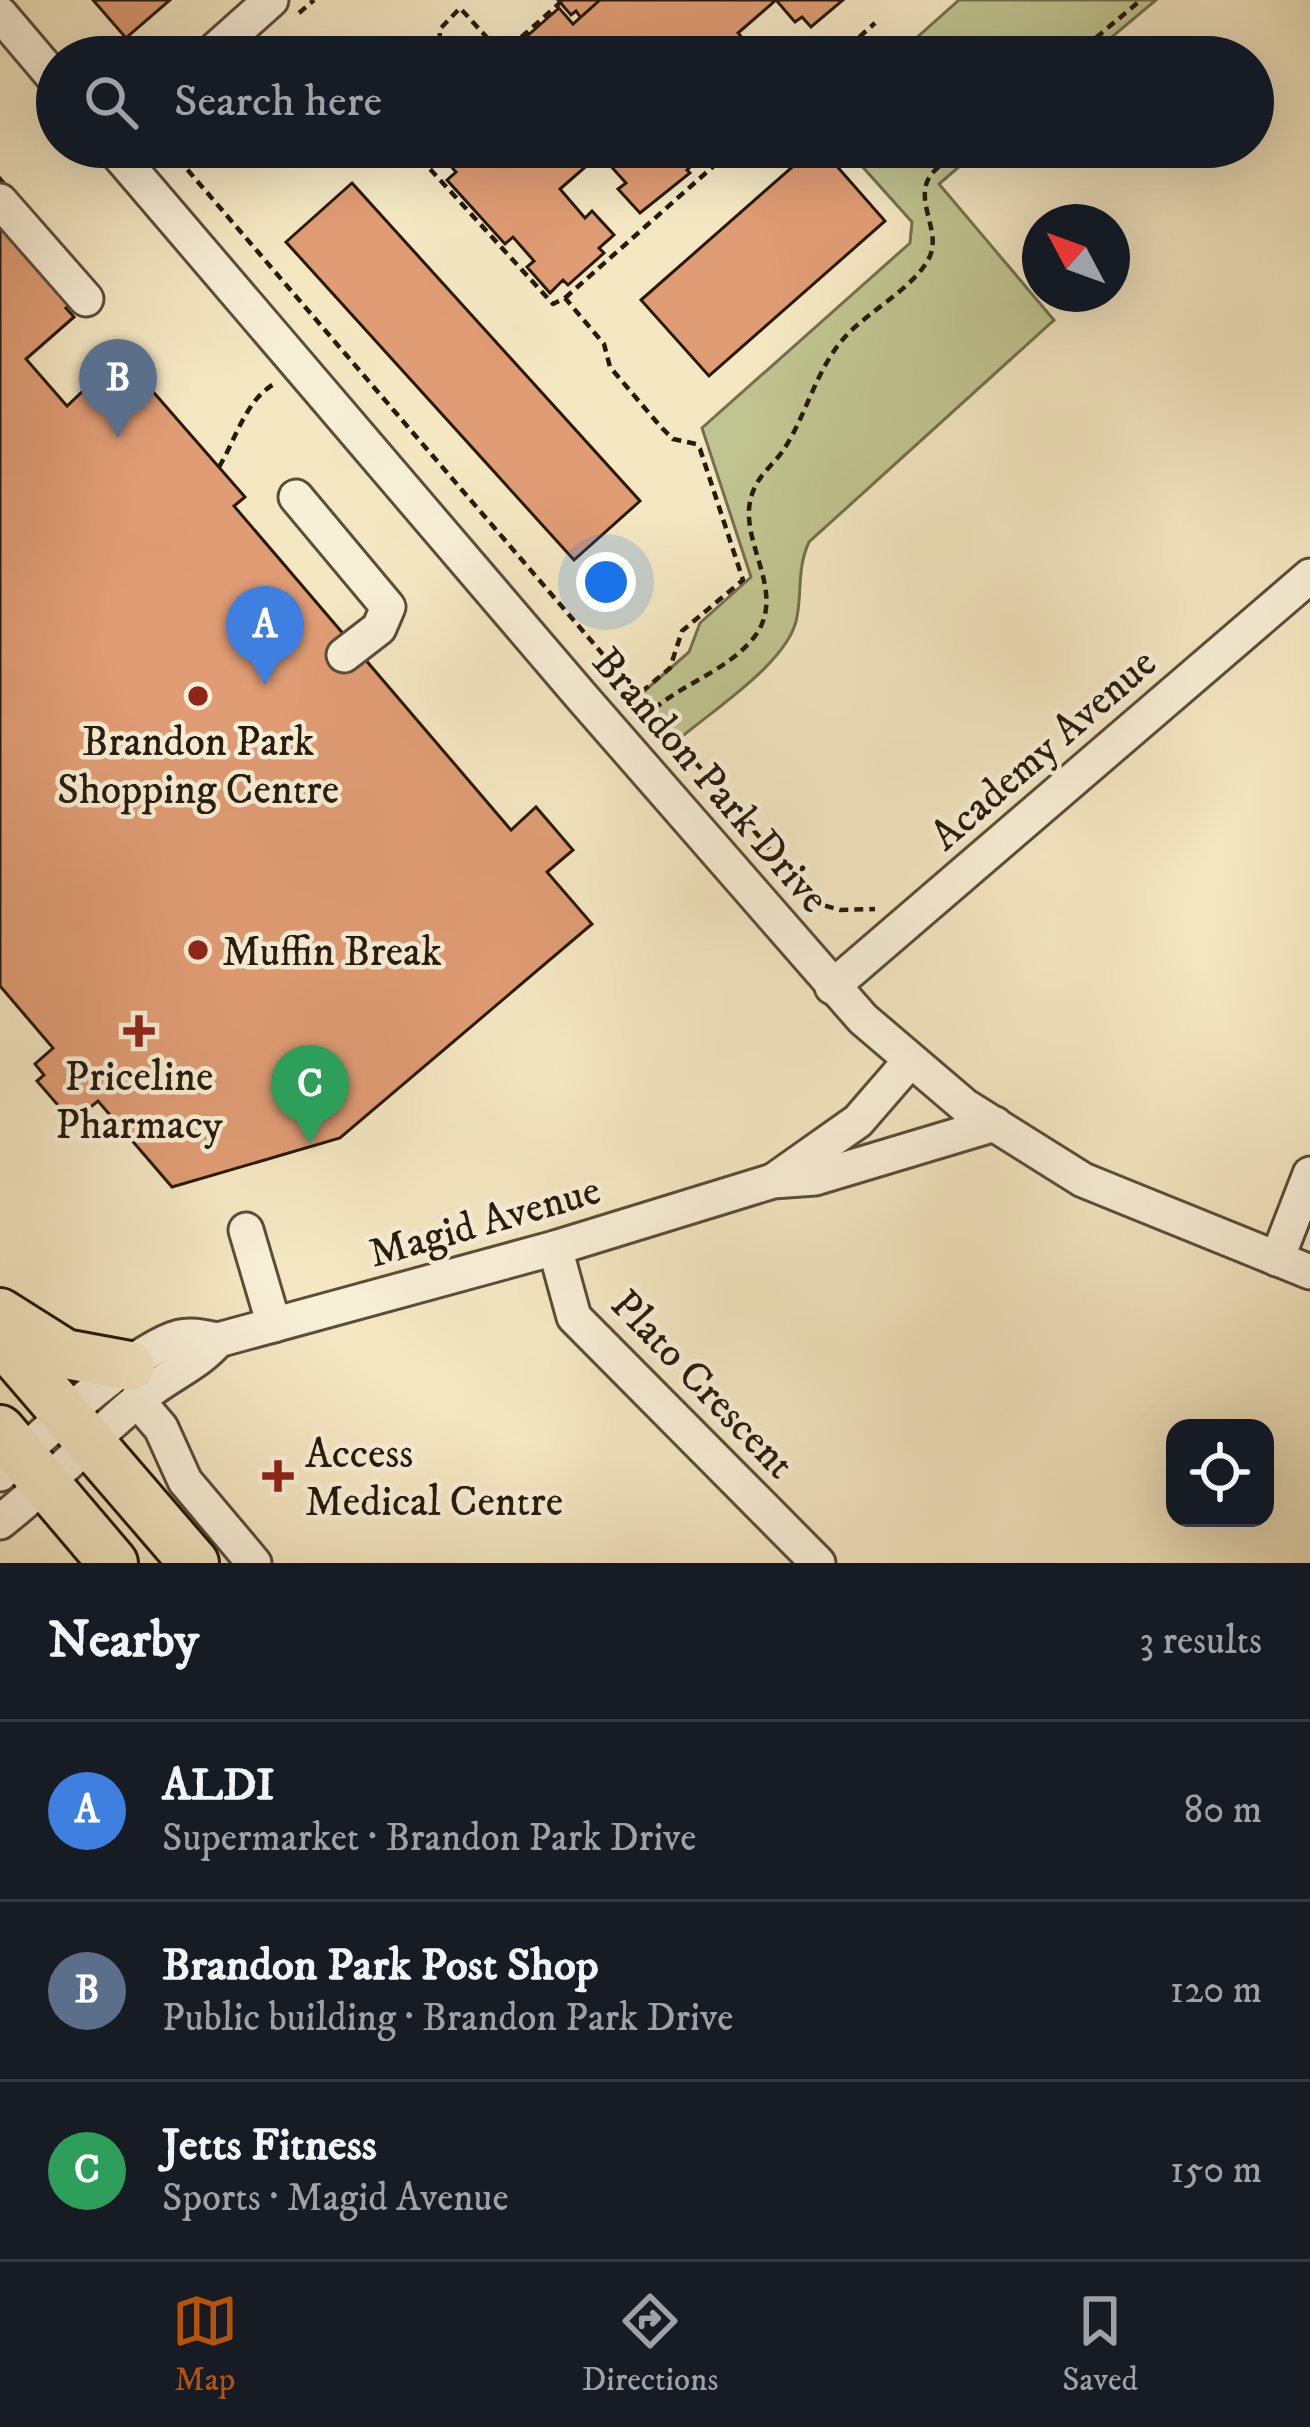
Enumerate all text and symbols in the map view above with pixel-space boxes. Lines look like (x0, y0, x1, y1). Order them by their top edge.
search box (36, 36, 1274, 168)
icon: search (78, 69, 144, 135)
text: Search here (174, 74, 382, 130)
north arrow (1022, 204, 1130, 312)
pin: B (79, 339, 157, 438)
your location (576, 552, 636, 612)
pin: A (226, 586, 304, 685)
street label: Brandon Park Drive (580, 638, 839, 924)
street label: Academy Avenue (920, 638, 1168, 862)
marker: Brandon Park Shopping Centre (185, 683, 211, 709)
place label: Brandon Park Shopping Centre (57, 717, 339, 817)
place label: Muffin Break (222, 927, 442, 979)
marker: Muffin Break (185, 937, 211, 963)
marker: Priceline Pharmacy (126, 1018, 152, 1044)
pin: C (271, 1045, 349, 1144)
place label: Priceline Pharmacy (55, 1052, 224, 1152)
street label: Magid Avenue (363, 1165, 607, 1281)
street label: Plato Crescent (599, 1280, 805, 1491)
map controls (1166, 1419, 1274, 1527)
button: locate (1166, 1419, 1274, 1527)
place label: Access Medical Centre (305, 1429, 563, 1529)
marker: Access Medical Centre (262, 1460, 294, 1492)
text: Nearby (48, 1609, 199, 1673)
text: 3 results (1139, 1617, 1262, 1666)
text: ALDI (162, 1758, 275, 1814)
text: A (75, 1786, 99, 1835)
text: 80 m (1184, 1786, 1262, 1835)
text: Supermarket · Brandon Park Drive (162, 1814, 696, 1863)
text: Brandon Park Post Shop (162, 1938, 598, 1994)
text: B (75, 1966, 99, 2015)
text: 120 m (1170, 1966, 1262, 2015)
text: Public building · Brandon Park Drive (162, 1994, 733, 2043)
text: Jetts Fitness (162, 2118, 377, 2174)
text: C (74, 2146, 100, 2195)
text: 150 m (1170, 2146, 1262, 2195)
text: Sports · Magid Avenue (162, 2174, 509, 2223)
tab: Map (172, 2288, 238, 2401)
tab: Directions (582, 2288, 718, 2401)
tab: Saved (1062, 2288, 1138, 2401)

